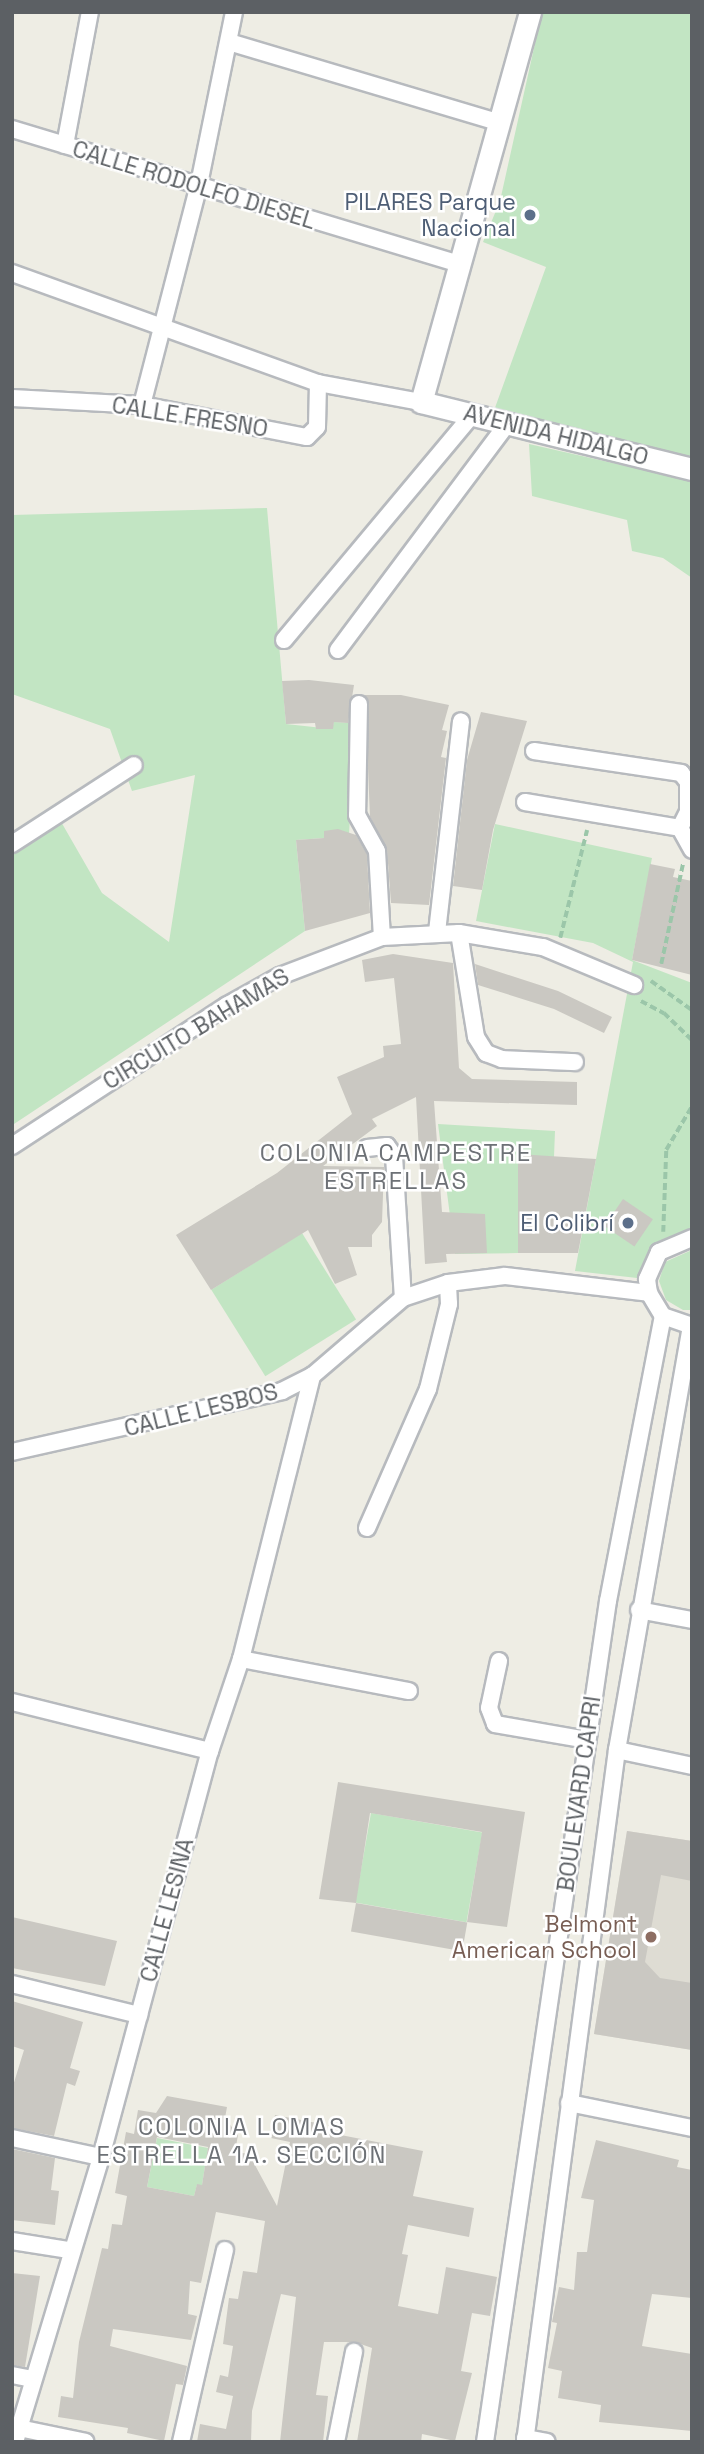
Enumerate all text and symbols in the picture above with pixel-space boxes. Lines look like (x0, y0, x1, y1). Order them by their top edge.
street label: CALLE RODOLFO DIESEL (69, 135, 319, 235)
place label: PILARES Parque Nacional (344, 188, 516, 242)
marker: PILARES Parque Nacional (522, 207, 538, 223)
street label: CALLE FRESNO (110, 391, 270, 443)
street label: AVENIDA HIDALGO (461, 399, 651, 471)
street label: CIRCUITO BAHAMAS (98, 963, 294, 1095)
district label: COLONIA CAMPESTRE ESTRELLAS (262, 1139, 530, 1195)
place label: El Colibrí (520, 1209, 614, 1237)
marker: El Colibrí (620, 1215, 636, 1231)
street label: CALLE LESBOS (121, 1378, 281, 1442)
street label: BOULEVARD CAPRI (552, 1694, 606, 1894)
street label: CALLE LESINA (135, 1835, 199, 1985)
place label: Belmont American School (452, 1910, 637, 1964)
marker: Belmont American School (643, 1929, 659, 1945)
district label: COLONIA LOMAS ESTRELLA 1A. SECCIÓN (98, 2113, 386, 2169)

